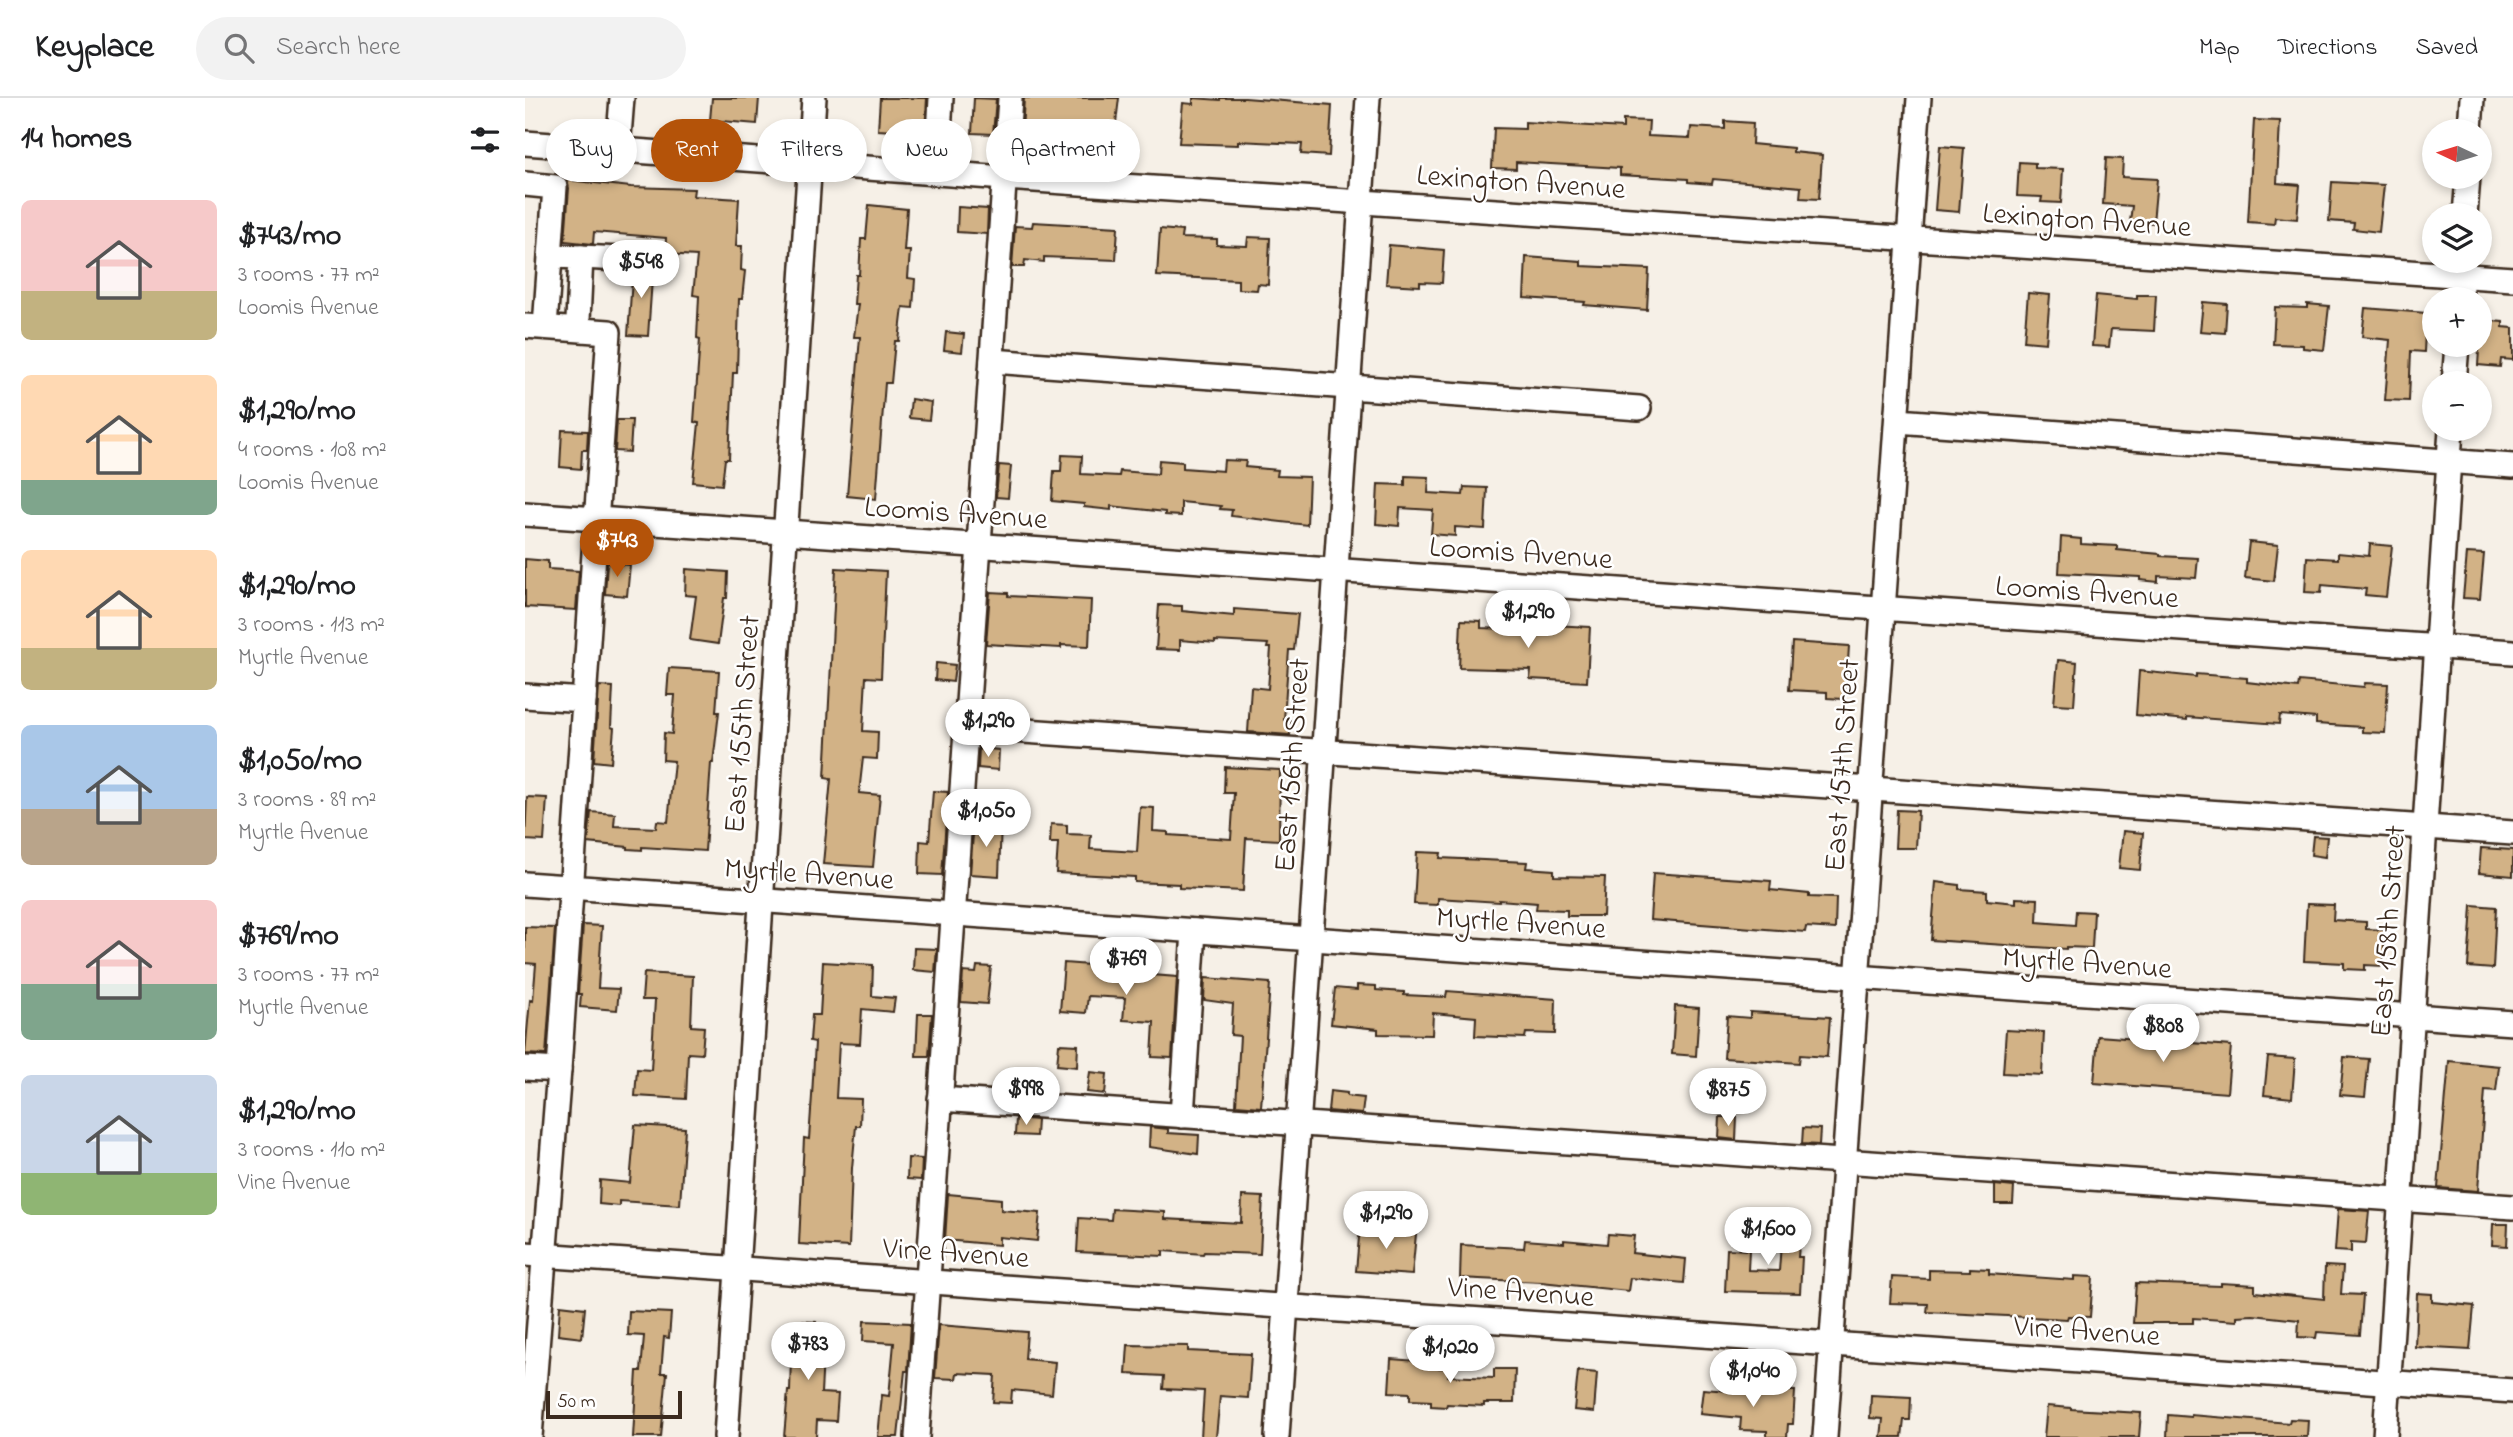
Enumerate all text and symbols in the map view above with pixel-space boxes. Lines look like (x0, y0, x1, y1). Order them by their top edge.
search box (196, 17, 686, 80)
text: Keyplace (35, 24, 154, 72)
icon: search (220, 29, 258, 67)
text: Search here (276, 29, 400, 67)
text: Map (2199, 31, 2240, 66)
text: Directions (2278, 31, 2377, 66)
text: Saved (2415, 31, 2478, 66)
text: 14 homes (21, 118, 132, 162)
chip: Buy (546, 119, 637, 182)
chip: Rent (651, 119, 743, 182)
chip: Filters (757, 119, 867, 182)
chip: New (881, 119, 972, 182)
chip: Apartment (986, 119, 1140, 182)
north arrow (2422, 119, 2492, 189)
map controls (2422, 119, 2492, 441)
icon: filters (466, 121, 504, 159)
street label: Lexington Avenue (1415, 155, 1627, 213)
street label: Lexington Avenue (1981, 193, 2193, 251)
button: layers (2422, 203, 2492, 273)
text: $743/mo (238, 215, 341, 259)
icon: home (77, 228, 161, 312)
pin: $548 (600, 240, 682, 300)
text: $548 (618, 246, 664, 279)
text: 3 rooms · 77 m² (238, 259, 380, 292)
button: + (2422, 287, 2492, 357)
text: Loomis Avenue (238, 292, 379, 325)
button: − (2422, 371, 2492, 441)
text: $1,290/mo (238, 390, 356, 434)
icon: home (77, 403, 161, 487)
text: 4 rooms · 108 m² (238, 434, 387, 467)
text: Loomis Avenue (238, 467, 379, 500)
street label: Loomis Avenue (863, 487, 1049, 543)
pin: $743 (576, 519, 658, 579)
text: $743 (596, 525, 638, 558)
street label: Loomis Avenue (1428, 527, 1614, 583)
text: $1,290/mo (238, 565, 356, 609)
street label: Loomis Avenue (1994, 566, 2180, 622)
icon: home (77, 578, 161, 662)
pin: $1,290 (1471, 590, 1585, 650)
text: $1,290 (1501, 596, 1555, 629)
text: 3 rooms · 113 m² (238, 609, 385, 642)
street label: East 155th Street (714, 614, 774, 835)
text: Myrtle Avenue (238, 642, 368, 675)
street label: East 156th Street (1265, 657, 1323, 874)
street label: East 157th Street (1815, 657, 1873, 873)
pin: $1,290 (931, 700, 1045, 759)
text: $1,290 (961, 705, 1015, 738)
text: $1,050/mo (238, 740, 362, 784)
icon: home (77, 753, 161, 837)
text: 3 rooms · 89 m² (238, 784, 376, 817)
pin: $1,050 (929, 790, 1043, 849)
text: $1,050 (957, 795, 1015, 828)
text: Myrtle Avenue (238, 817, 368, 850)
street label: East 158th Street (2361, 824, 2419, 1039)
street label: Myrtle Avenue (722, 848, 896, 904)
street label: Myrtle Avenue (1434, 897, 1608, 953)
text: $769/mo (238, 915, 339, 959)
icon: home (77, 928, 161, 1012)
pin: $769 (1085, 937, 1167, 997)
street label: Myrtle Avenue (2000, 937, 2174, 993)
text: $769 (1106, 943, 1146, 976)
text: 3 rooms · 77 m² (238, 959, 380, 992)
text: Myrtle Avenue (238, 992, 368, 1025)
pin: $808 (2122, 1004, 2204, 1064)
text: $808 (2142, 1010, 2184, 1043)
pin: $998 (985, 1068, 1067, 1127)
pin: $875 (1687, 1068, 1769, 1128)
text: $998 (1008, 1073, 1044, 1106)
text: $875 (1705, 1074, 1751, 1107)
text: $1,290/mo (238, 1090, 356, 1134)
icon: home (77, 1103, 161, 1187)
text: 3 rooms · 110 m² (238, 1134, 385, 1167)
text: Vine Avenue (238, 1167, 350, 1200)
pin: $1,290 (1329, 1192, 1443, 1251)
text: $1,290 (1359, 1197, 1413, 1230)
pin: $1,600 (1711, 1208, 1825, 1267)
text: $1,600 (1740, 1213, 1796, 1246)
street label: Vine Avenue (880, 1228, 1031, 1282)
street label: Vine Avenue (1445, 1267, 1596, 1321)
street label: Vine Avenue (2011, 1306, 2162, 1360)
pin: $783 (767, 1322, 849, 1382)
pin: $1,020 (1393, 1326, 1507, 1385)
text: $783 (787, 1328, 829, 1361)
text: $1,020 (1422, 1331, 1478, 1364)
pin: $1,040 (1696, 1350, 1810, 1409)
text: $1,040 (1726, 1355, 1780, 1388)
scale bar (546, 1388, 683, 1420)
text: 50 m (557, 1389, 596, 1416)

